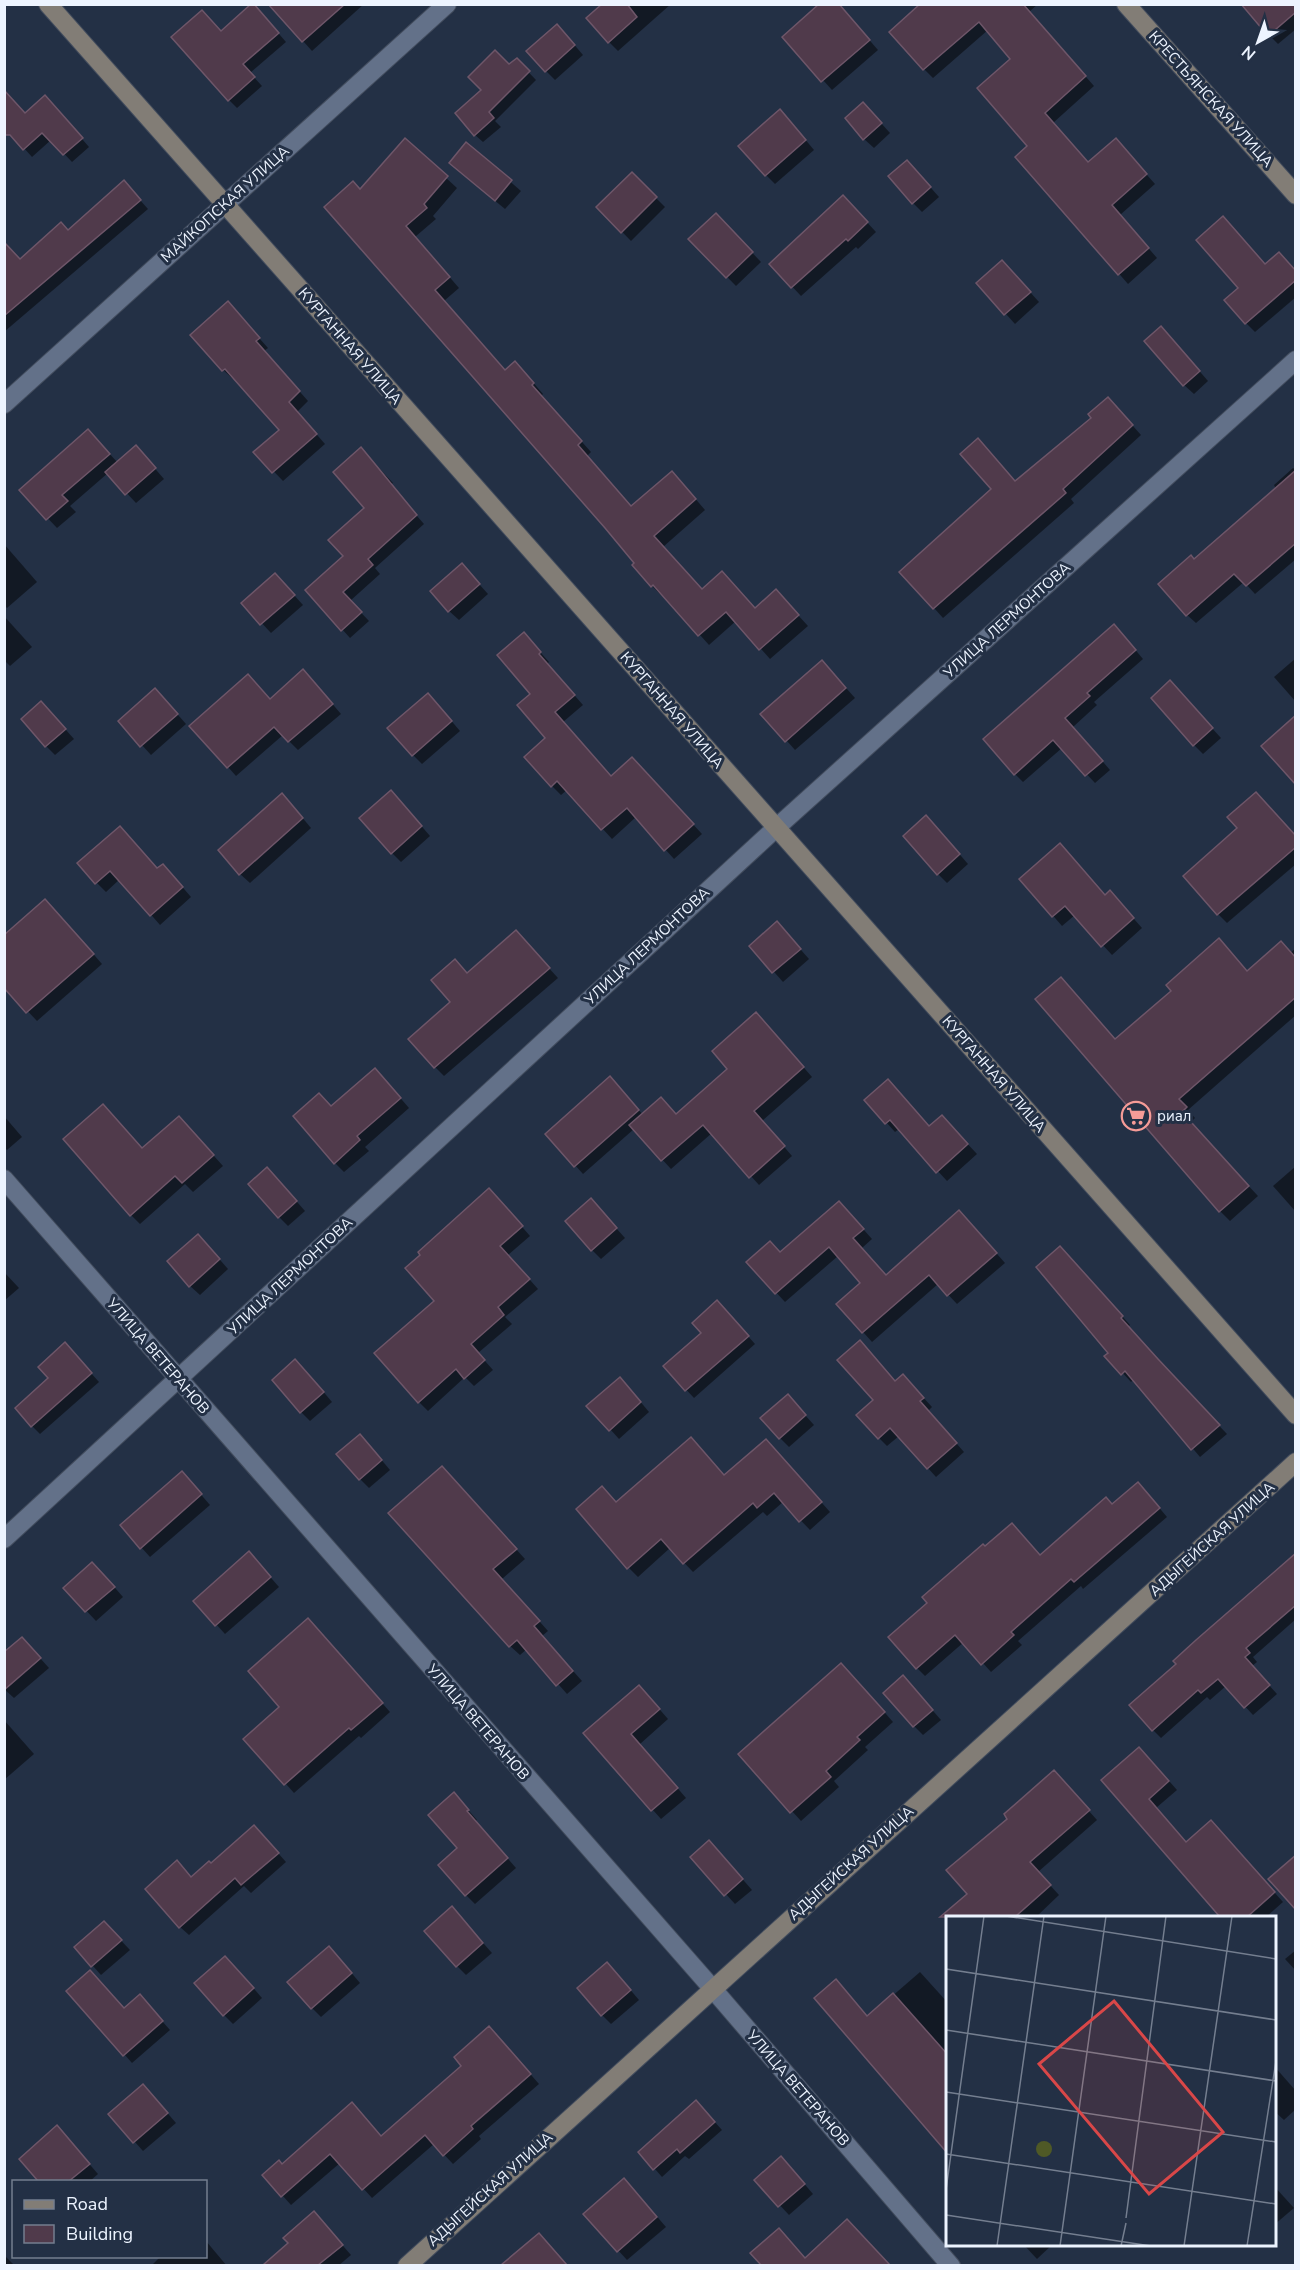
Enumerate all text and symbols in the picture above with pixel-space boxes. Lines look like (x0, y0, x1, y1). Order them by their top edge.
north arrow (1228, 12, 1288, 72)
street label: КРЕСТЬЯНСКАЯ УЛИЦА (1144, 26, 1278, 172)
text: N (1237, 40, 1261, 65)
street label: МАЙКОПСКАЯ УЛИЦА (157, 141, 293, 267)
street label: КУРГАННАЯ УЛИЦА (294, 283, 406, 409)
street label: УЛИЦА ЛЕРМОНТОВА (938, 558, 1075, 683)
street label: КУРГАННАЯ УЛИЦА (616, 647, 728, 773)
street label: УЛИЦА ЛЕРМОНТОВА (579, 883, 714, 1010)
street label: КУРГАННАЯ УЛИЦА (938, 1011, 1050, 1137)
supermarket icon: риал (1120, 1100, 1152, 1132)
place label: риал (1157, 1106, 1191, 1126)
street label: УЛИЦА ЛЕРМОНТОВА (222, 1213, 357, 1340)
street label: УЛИЦА ВЕТЕРАНОВ (101, 1293, 214, 1418)
street label: АДЫГЕЙСКАЯ УЛИЦА (1145, 1477, 1279, 1601)
street label: УЛИЦА ВЕТЕРАНОВ (421, 1659, 534, 1784)
street label: АДЫГЕЙСКАЯ УЛИЦА (784, 1801, 918, 1925)
inset map (946, 1916, 1276, 2246)
street label: УЛИЦА ВЕТЕРАНОВ (741, 2025, 854, 2150)
street label: АДЫГЕЙСКАЯ УЛИЦА (423, 2127, 557, 2251)
legend (12, 2180, 207, 2258)
text: Road (66, 2192, 108, 2216)
text: Building (66, 2222, 133, 2246)

